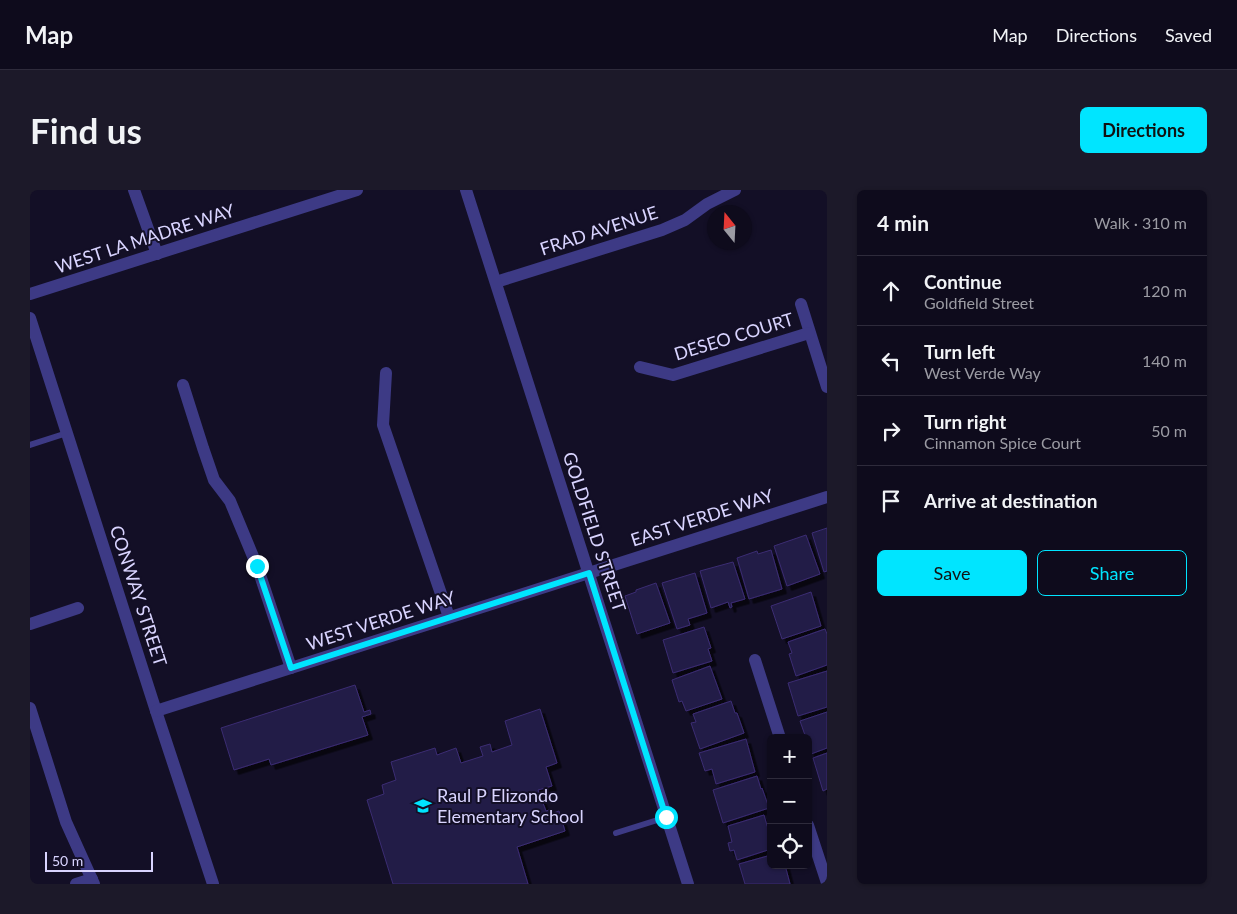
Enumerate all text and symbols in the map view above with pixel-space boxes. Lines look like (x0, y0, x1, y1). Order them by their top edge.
text: Map (25, 20, 73, 49)
text: Map (992, 24, 1028, 46)
text: Directions (1056, 24, 1137, 46)
text: Saved (1165, 24, 1212, 46)
button: Directions (1080, 107, 1207, 153)
text: Find us (30, 109, 142, 151)
street label: WEST LA MADRE WAY (52, 198, 238, 277)
street label: FRAD AVENUE (537, 201, 660, 259)
north arrow (707, 205, 752, 250)
text: 4 min (877, 210, 929, 235)
text: Walk · 310 m (1094, 213, 1187, 232)
text: Continue (924, 270, 1002, 293)
icon: ahead (877, 277, 905, 305)
text: 120 m (1142, 281, 1187, 300)
text: Goldfield Street (924, 293, 1034, 312)
street label: DESEO COURT (671, 307, 797, 365)
text: Turn left (924, 340, 995, 363)
icon: left (877, 347, 905, 375)
text: 140 m (1142, 351, 1187, 370)
text: West Verde Way (924, 363, 1041, 382)
text: Turn right (924, 410, 1006, 433)
icon: right (877, 417, 905, 445)
text: 50 m (1151, 421, 1187, 440)
text: Cinnamon Spice Court (924, 433, 1081, 452)
street label: GOLDFIELD STREET (559, 449, 631, 615)
street label: EAST VERDE WAY (628, 483, 777, 550)
icon: arrive (877, 487, 905, 515)
text: Arrive at destination (924, 489, 1097, 512)
street label: CONWAY STREET (106, 522, 172, 669)
button: Save (877, 550, 1027, 596)
button: Share (1037, 550, 1187, 596)
route end (246, 555, 269, 578)
street label: WEST VERDE WAY (303, 585, 459, 654)
map controls (767, 734, 812, 869)
button: + (767, 734, 812, 779)
button: − (767, 779, 812, 824)
place label: Raul P Elizondo Elementary School (437, 784, 584, 827)
school or university icon: Raul P Elizondo Elementary School (413, 796, 433, 816)
route start (655, 806, 678, 829)
button: locate (767, 824, 812, 869)
scale bar (45, 849, 152, 872)
text: 50 m (52, 852, 83, 869)

